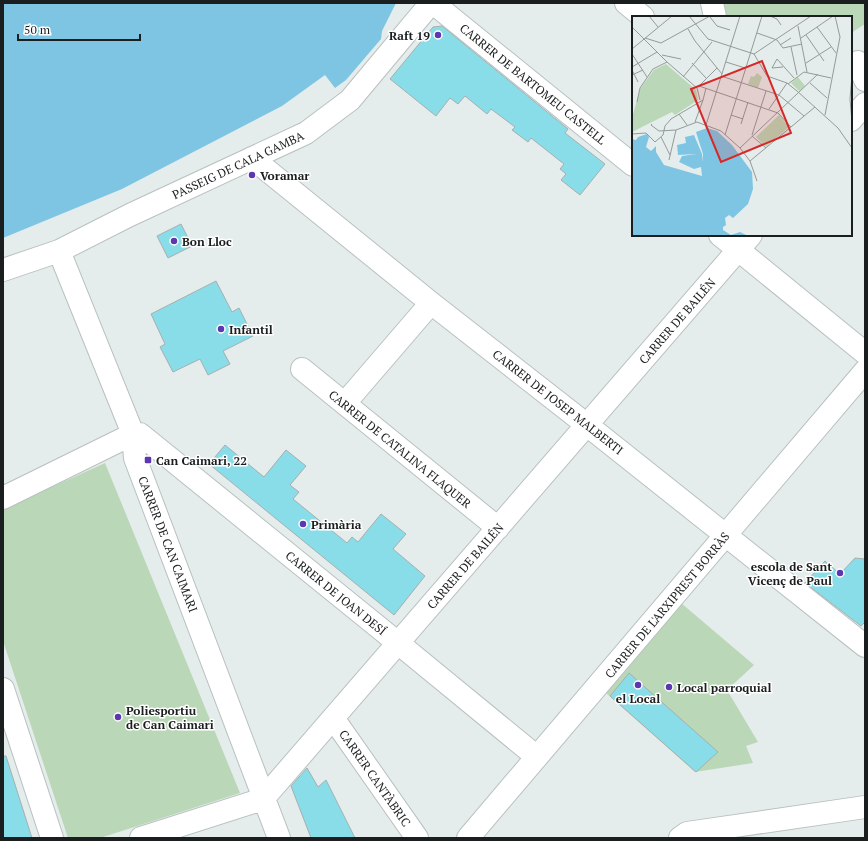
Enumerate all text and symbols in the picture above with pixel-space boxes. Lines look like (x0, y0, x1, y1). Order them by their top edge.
scale bar (18, 16, 140, 42)
inset map (632, 16, 852, 236)
street label: CARRER DE BARTOMEU CASTELL (457, 20, 609, 148)
text: 50 m (24, 22, 51, 37)
place label: Raft 19 (389, 28, 430, 43)
marker: Raft 19 (433, 30, 443, 40)
street label: PASSEIG DE CALA GAMBA (170, 128, 307, 202)
place label: Voramar (260, 168, 310, 183)
marker: Voramar (247, 170, 257, 180)
place label: Bon Lloc (182, 234, 232, 249)
marker: Bon Lloc (169, 236, 179, 246)
street label: CARRER DE BAILÉN (636, 275, 719, 367)
place label: Infantil (229, 322, 273, 337)
marker: Infantil (216, 324, 226, 334)
street label: CARRER DE JOSEP MALBERTI (490, 346, 626, 458)
street label: CARRER DE CATALINA FLAQUER (326, 387, 475, 511)
place label: Can Caimari, 22 (156, 453, 247, 468)
marker: Can Caimari, 22 (143, 455, 153, 465)
street label: CARRER DE CAN CAIMARI (135, 474, 201, 614)
place label: Primària (311, 517, 362, 532)
marker: Primària (298, 519, 308, 529)
street label: CARRER DE BAILÉN (424, 520, 507, 612)
street label: CARRER DE L'ARXIPREST BORRÀS (601, 529, 733, 681)
street label: CARRER DE JOAN DESÍ (283, 548, 390, 639)
place label: escola de Sant Vicenç de Paul (748, 559, 832, 588)
marker: escola de Sant Vicenç de Paul (835, 568, 845, 578)
marker: el Local (633, 680, 643, 690)
place label: Local parroquial (677, 680, 772, 695)
marker: Local parroquial (664, 682, 674, 692)
place label: el Local (616, 691, 660, 706)
place label: Poliesportiu de Can Caimari (126, 703, 214, 732)
marker: Poliesportiu de Can Caimari (113, 712, 123, 722)
street label: CARRER CANTÀBRIC (336, 727, 414, 829)

